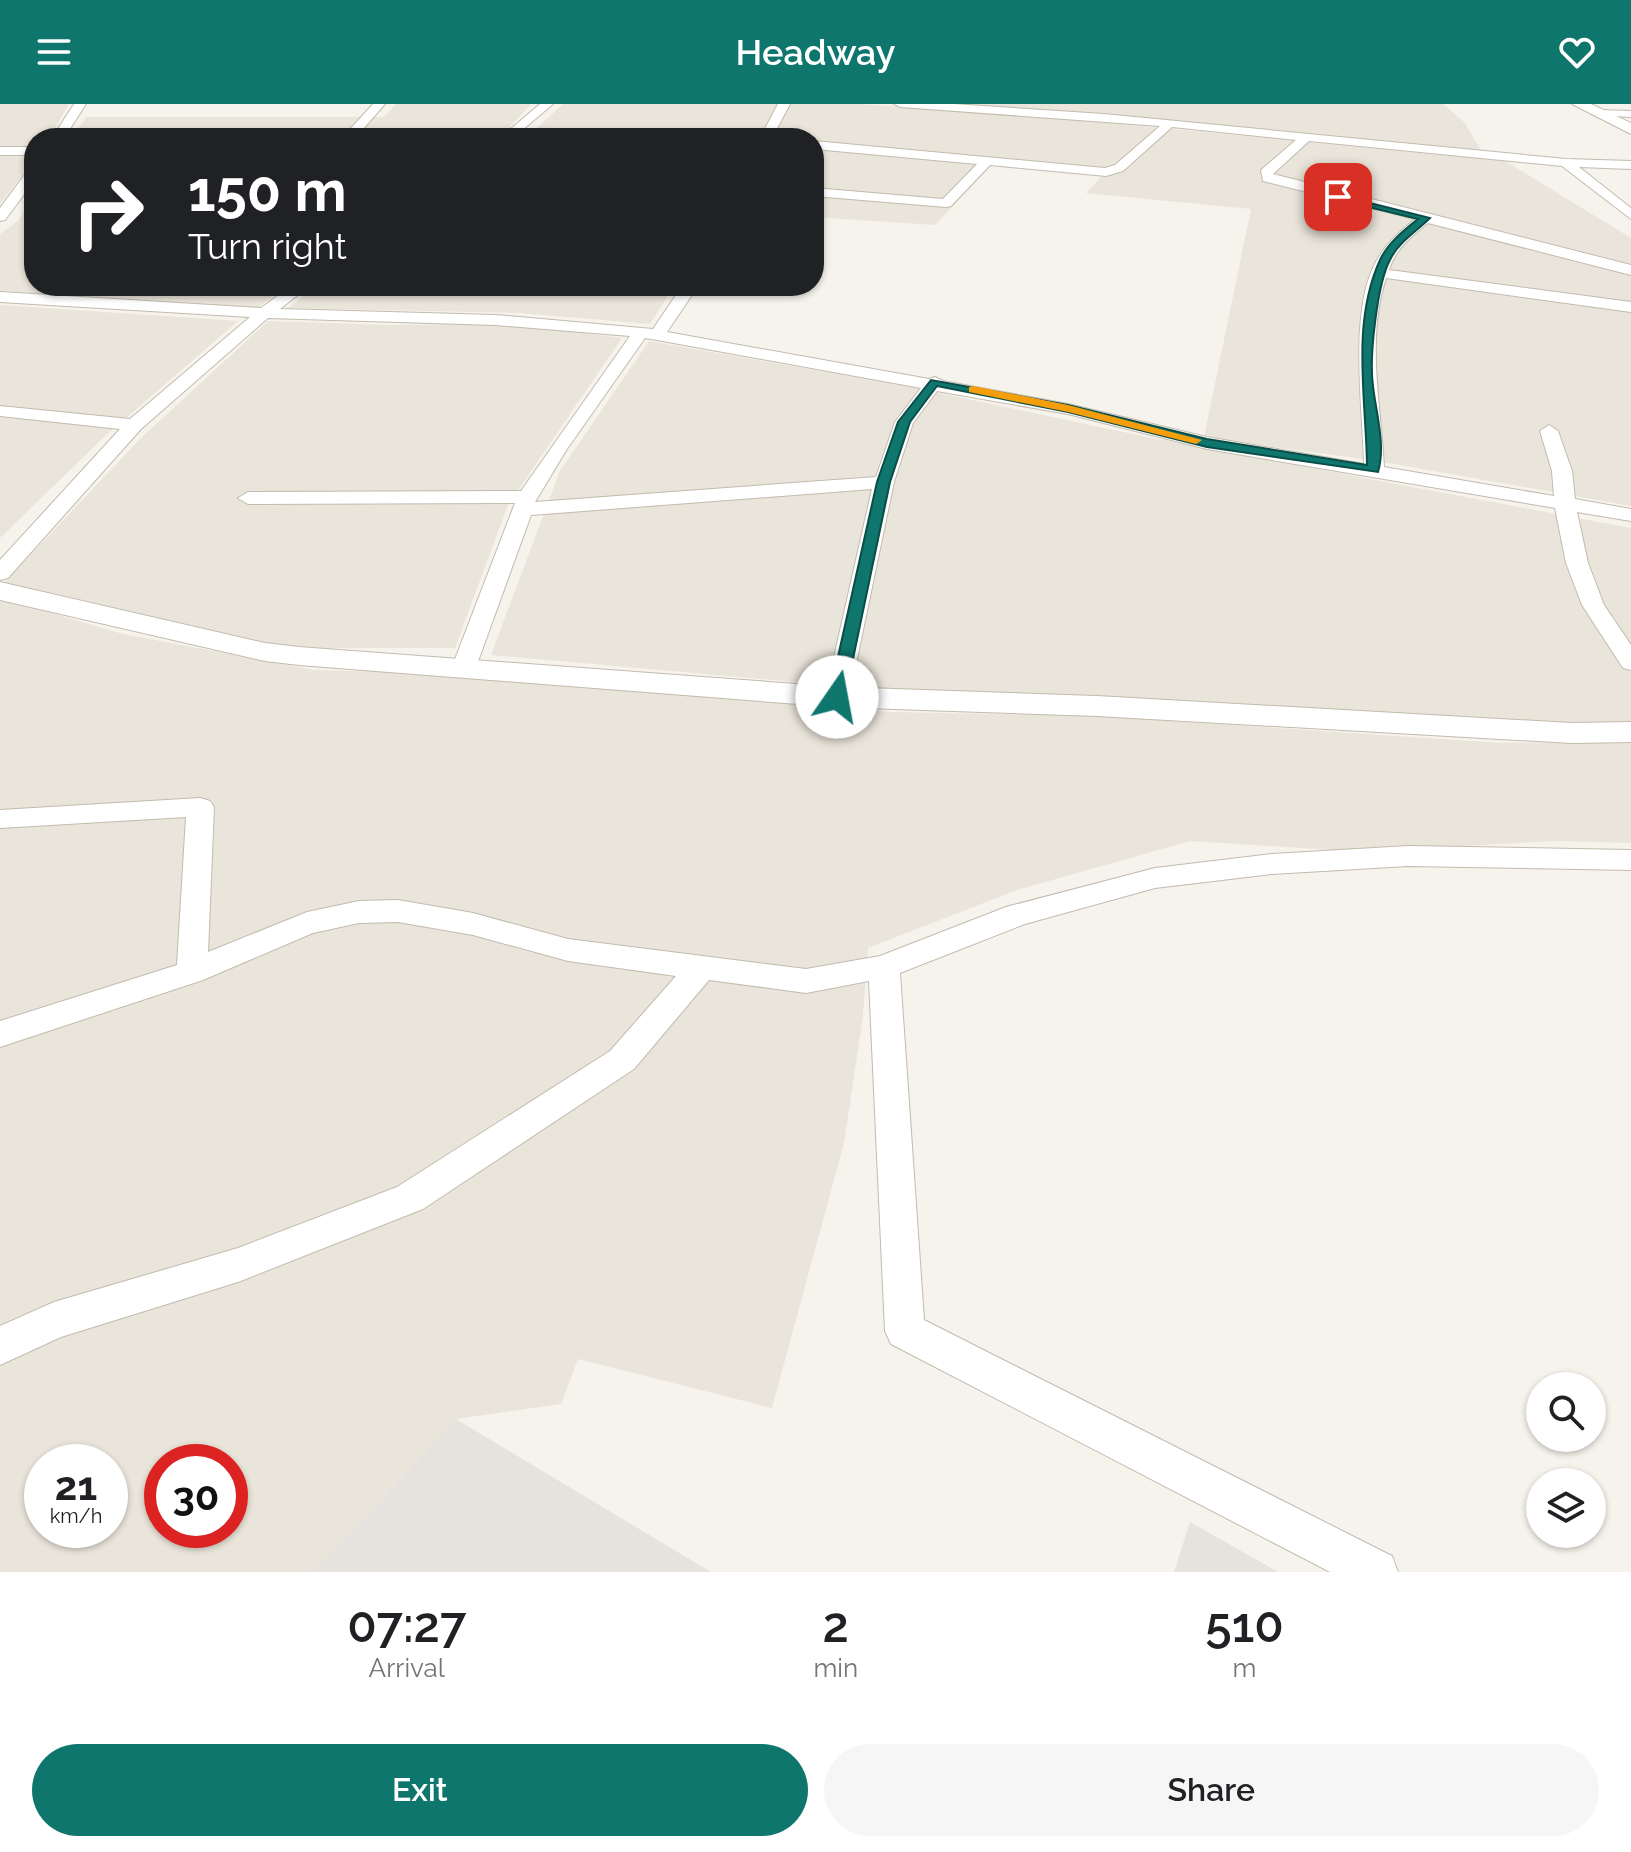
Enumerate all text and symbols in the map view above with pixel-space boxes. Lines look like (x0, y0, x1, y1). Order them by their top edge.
icon: menu (32, 30, 76, 74)
icon: heart (1555, 30, 1599, 74)
text: Headway (736, 31, 895, 73)
text: 150 m (188, 158, 347, 224)
icon: right (56, 160, 160, 264)
pin (1304, 163, 1372, 231)
icon: arrive (1316, 175, 1360, 219)
text: Turn right (188, 225, 347, 267)
position arrow (795, 655, 879, 739)
map controls (1526, 1372, 1606, 1548)
button: search (1526, 1372, 1606, 1452)
speed limit sign: 30 (144, 1444, 248, 1548)
text: 21 (55, 1462, 97, 1509)
button: layers (1526, 1468, 1606, 1548)
text: km/h (50, 1504, 102, 1528)
text: 07:27 (347, 1597, 466, 1653)
text: 2 (823, 1597, 849, 1653)
text: 510 (1205, 1597, 1284, 1653)
text: Arrival (369, 1653, 445, 1683)
text: min (813, 1653, 858, 1683)
text: m (1233, 1653, 1257, 1683)
button: Exit (32, 1744, 808, 1836)
button: Share (824, 1744, 1599, 1836)

